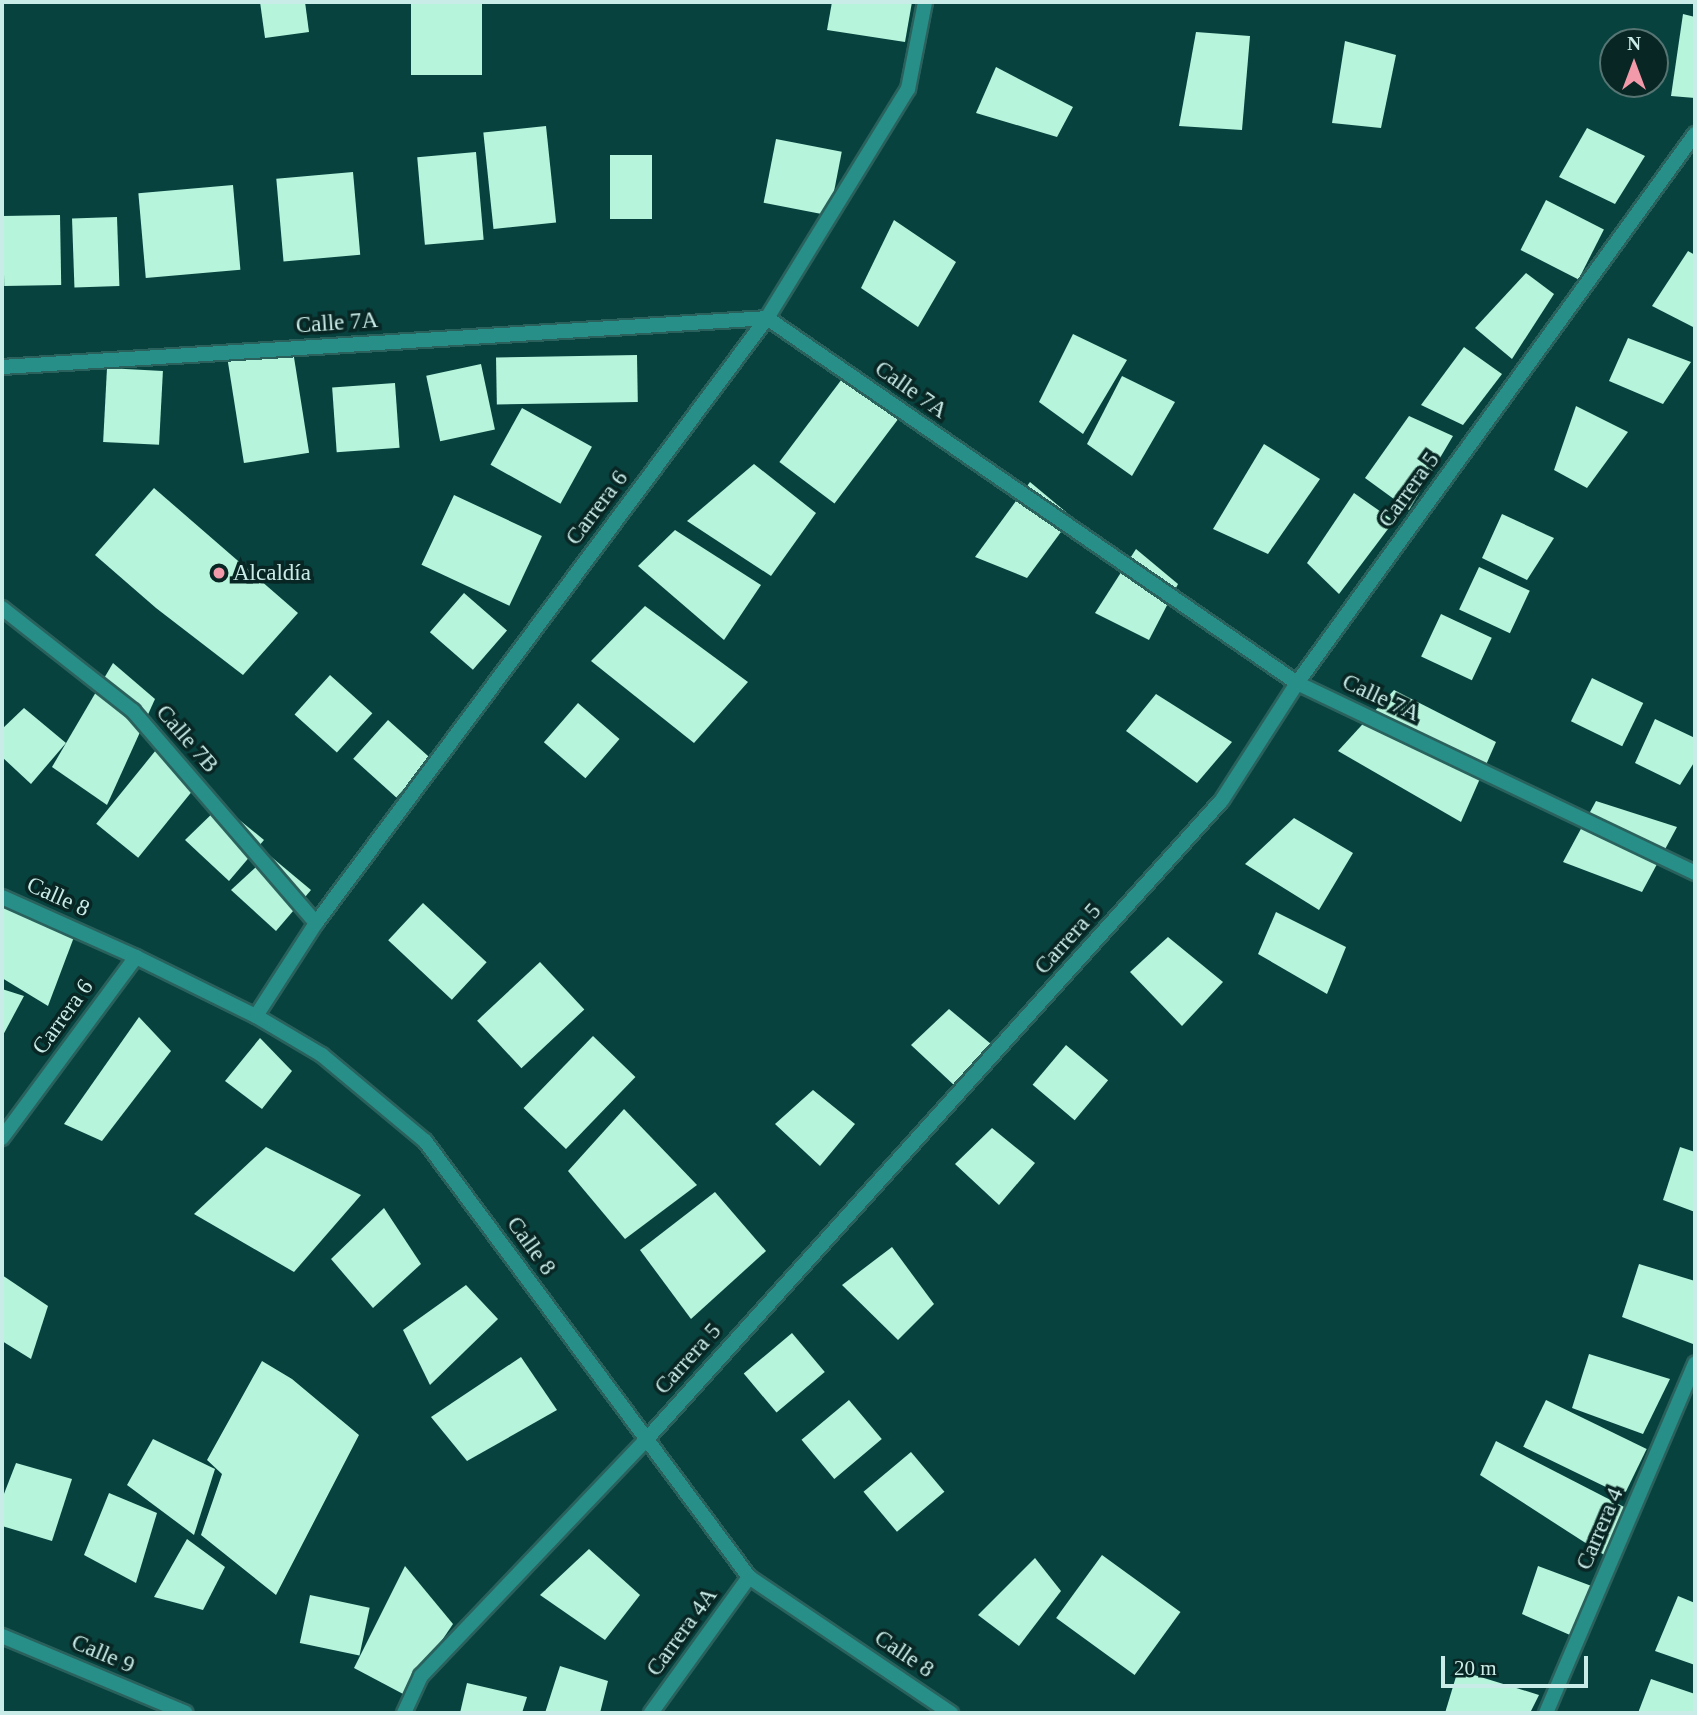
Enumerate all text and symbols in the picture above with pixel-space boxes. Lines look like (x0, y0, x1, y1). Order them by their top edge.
north arrow (1599, 28, 1669, 98)
text: N (1627, 33, 1641, 54)
street label: Calle 7A (295, 306, 379, 340)
street label: Calle 7A (869, 355, 953, 425)
street label: Carrera 5 (1373, 447, 1445, 533)
street label: Carrera 6 (560, 465, 634, 551)
place label: Alcaldía (233, 559, 311, 587)
marker: Alcaldía (211, 565, 227, 581)
street label: Calle 7A (1338, 668, 1424, 728)
street label: Calle 7B (150, 699, 224, 779)
street label: Calle 8 (22, 871, 94, 923)
street label: Carrera 5 (1029, 898, 1107, 980)
street label: Carrera 6 (27, 974, 99, 1060)
street label: Calle 8 (501, 1211, 561, 1281)
street label: Carrera 5 (649, 1318, 727, 1400)
street label: Carrera 4 (1570, 1484, 1630, 1574)
street label: Carrera 4A (641, 1582, 723, 1682)
street label: Calle 8 (869, 1624, 939, 1684)
street label: Calle 9 (67, 1628, 139, 1680)
scale bar (1445, 1642, 1592, 1686)
text: 20 m (1454, 1656, 1497, 1680)

